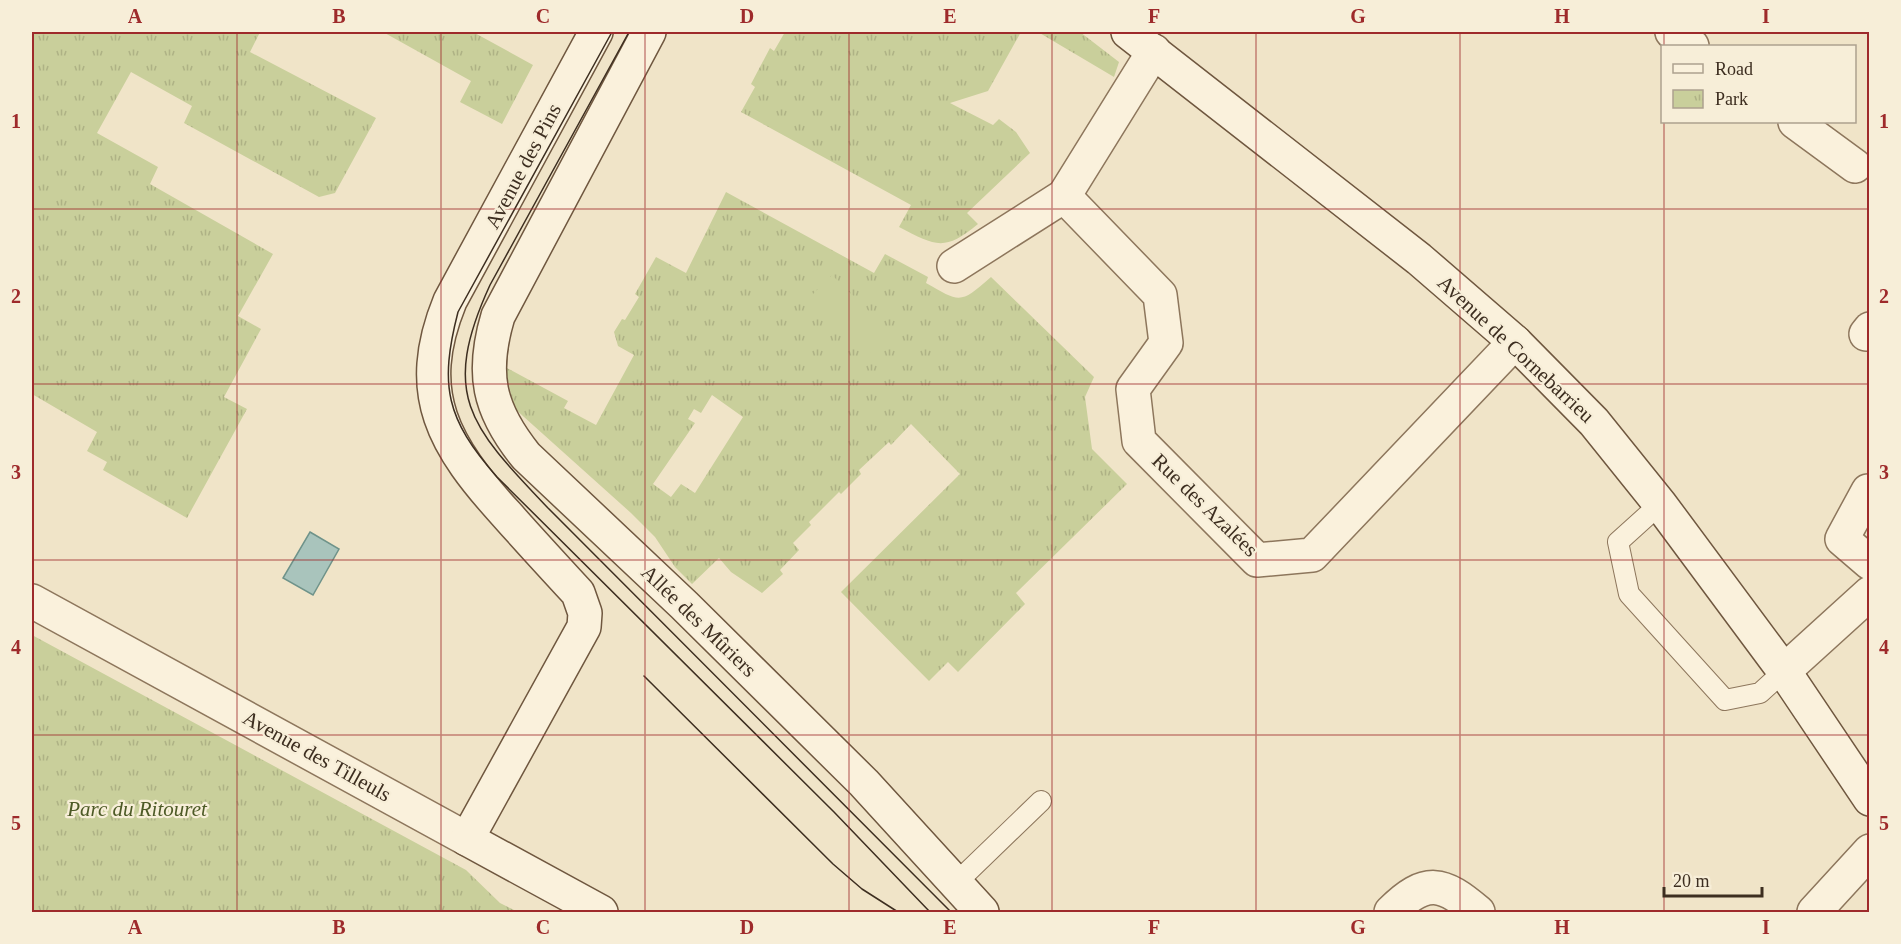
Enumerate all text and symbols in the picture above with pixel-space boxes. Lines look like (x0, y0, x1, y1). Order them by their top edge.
text: A (128, 5, 143, 27)
text: B (332, 5, 346, 27)
text: C (536, 5, 550, 27)
text: D (740, 5, 754, 27)
text: E (943, 5, 957, 27)
text: F (1148, 5, 1160, 27)
text: G (1350, 5, 1366, 27)
text: H (1554, 5, 1570, 27)
text: I (1762, 5, 1770, 27)
legend (1661, 45, 1856, 123)
text: Road (1715, 59, 1753, 79)
text: Park (1715, 89, 1748, 109)
street label: Avenue des Pins (480, 99, 566, 233)
text: 1 (11, 110, 21, 132)
text: 1 (1879, 110, 1889, 132)
street label: Avenue de Cornebarrieu (1433, 270, 1599, 428)
text: 2 (11, 285, 21, 307)
text: 2 (1879, 285, 1889, 307)
street label: Rue des Azalées (1147, 449, 1263, 561)
text: 3 (11, 461, 21, 483)
text: 3 (1879, 461, 1889, 483)
street label: Allée des Mûriers (637, 560, 761, 682)
text: 4 (11, 636, 21, 658)
text: 4 (1879, 636, 1889, 658)
street label: Avenue des Tilleuls (239, 705, 395, 807)
park label: Parc du Ritouret (66, 797, 208, 821)
text: 5 (11, 812, 21, 834)
text: 5 (1879, 812, 1889, 834)
scale bar (1664, 860, 1762, 898)
text: 20 m (1673, 871, 1710, 891)
text: A (128, 916, 143, 938)
text: B (332, 916, 346, 938)
text: C (536, 916, 550, 938)
text: D (740, 916, 754, 938)
text: E (943, 916, 957, 938)
text: F (1148, 916, 1160, 938)
text: G (1350, 916, 1366, 938)
text: H (1554, 916, 1570, 938)
text: I (1762, 916, 1770, 938)

